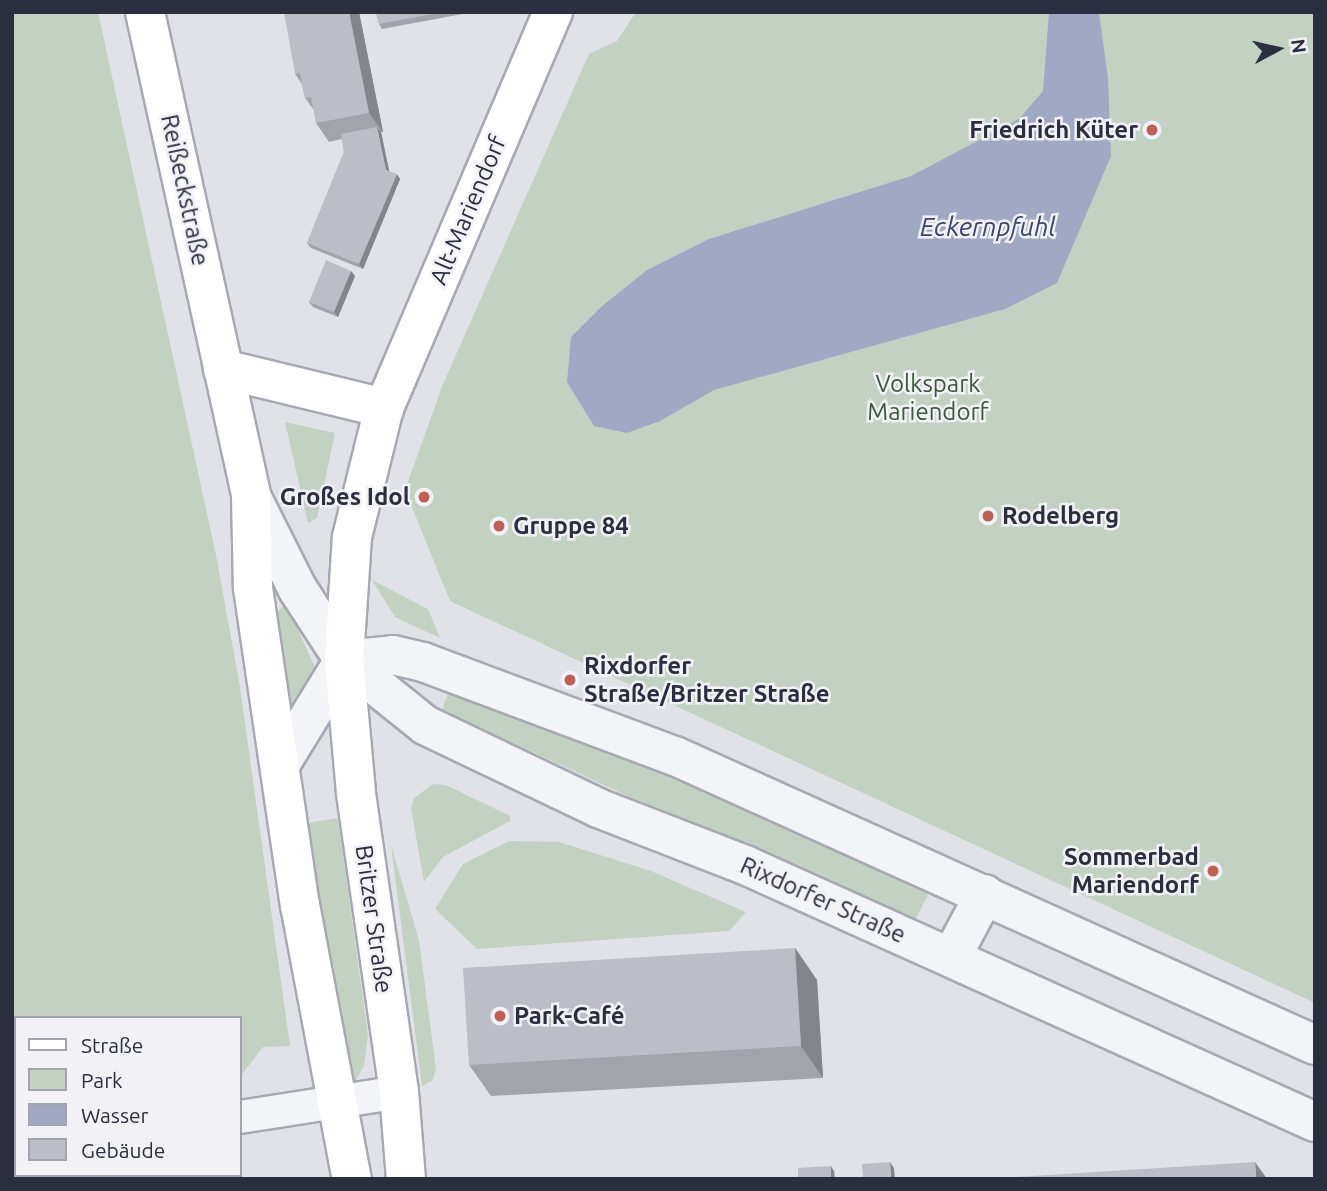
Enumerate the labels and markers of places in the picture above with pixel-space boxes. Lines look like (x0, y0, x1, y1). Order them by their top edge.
place label: Friedrich Küter (969, 116, 1138, 144)
marker: Friedrich Küter (1144, 122, 1160, 138)
place label: Großes Idol (280, 483, 410, 511)
marker: Großes Idol (416, 489, 432, 505)
place label: Rodelberg (1002, 502, 1119, 530)
marker: Rodelberg (980, 508, 996, 524)
place label: Gruppe 84 (513, 512, 629, 540)
marker: Gruppe 84 (491, 518, 507, 534)
place label: Rixdorfer Straße/Britzer Straße (584, 652, 830, 708)
marker: Rixdorfer Straße/Britzer Straße (562, 672, 578, 688)
place label: Sommerbad Mariendorf (1064, 843, 1199, 899)
marker: Sommerbad Mariendorf (1205, 863, 1221, 879)
place label: Park-Café (514, 1002, 625, 1030)
marker: Park-Café (492, 1008, 508, 1024)

